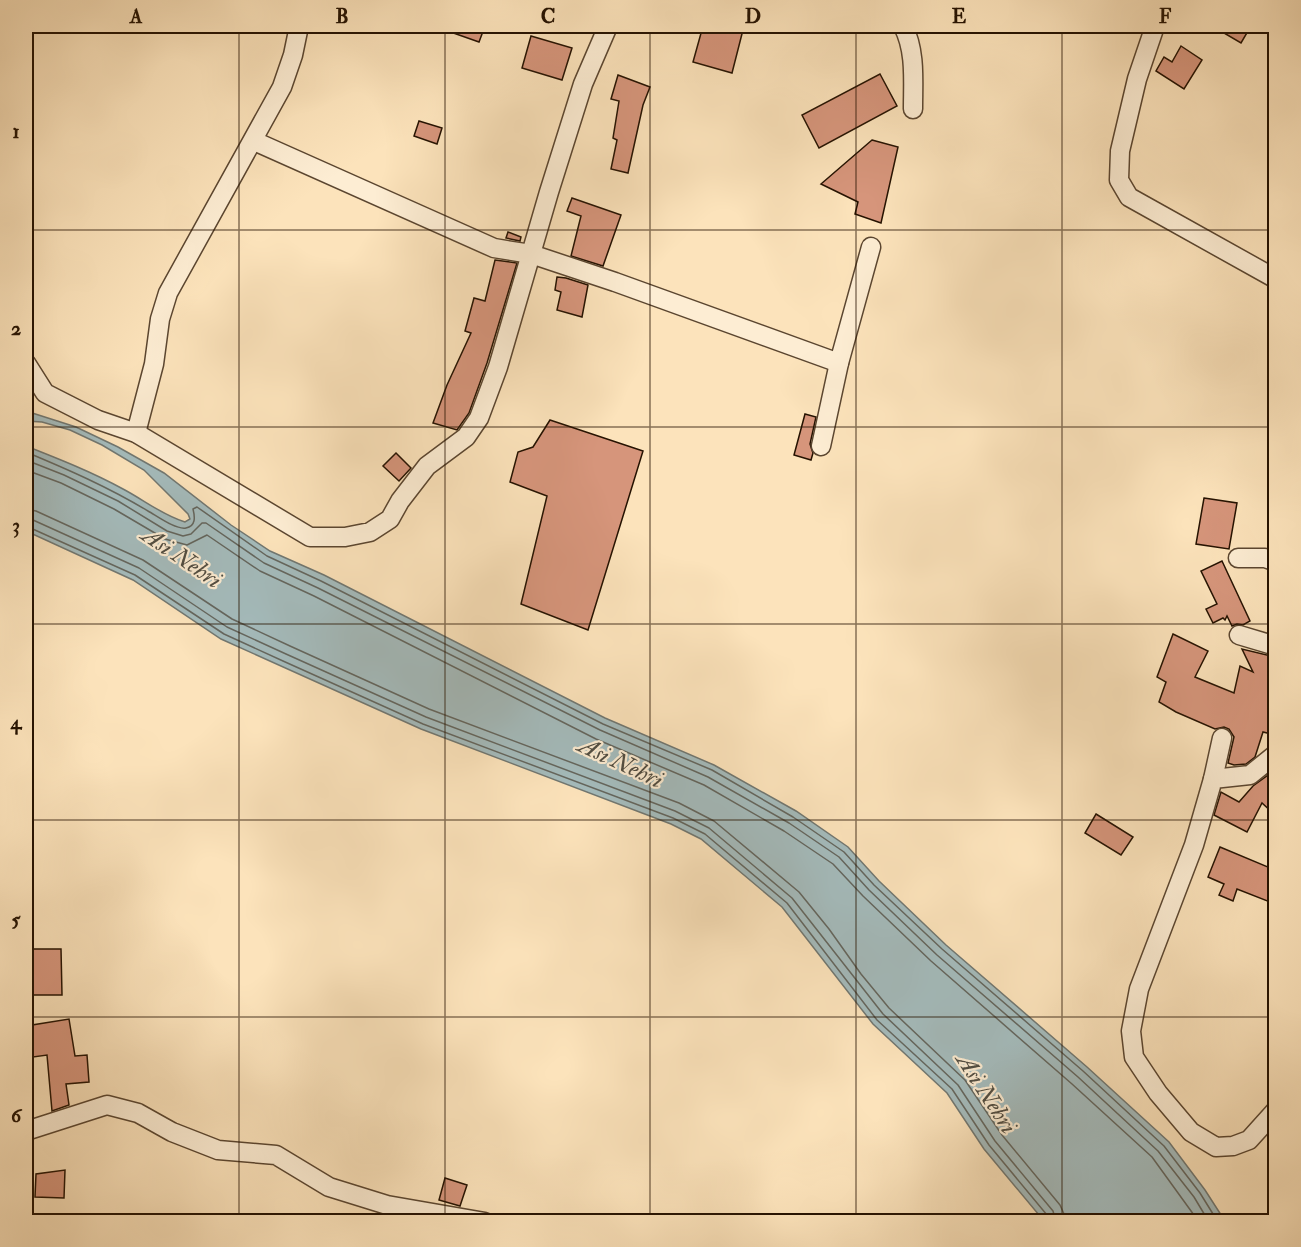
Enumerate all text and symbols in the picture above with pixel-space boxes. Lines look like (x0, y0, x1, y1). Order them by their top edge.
text: A (129, 4, 143, 29)
text: B (335, 4, 349, 29)
text: C (541, 4, 555, 29)
text: D (745, 4, 761, 29)
text: E (952, 4, 967, 29)
text: F (1159, 4, 1172, 29)
text: 1 (12, 119, 20, 144)
text: 2 (11, 316, 21, 341)
text: 3 (12, 513, 20, 538)
water label: Asi Nehri (133, 518, 228, 596)
text: 4 (10, 710, 23, 735)
water label: Asi Nehri (571, 728, 669, 796)
text: 5 (12, 907, 22, 932)
water label: Asi Nehri (947, 1045, 1024, 1140)
text: 6 (11, 1103, 23, 1128)

